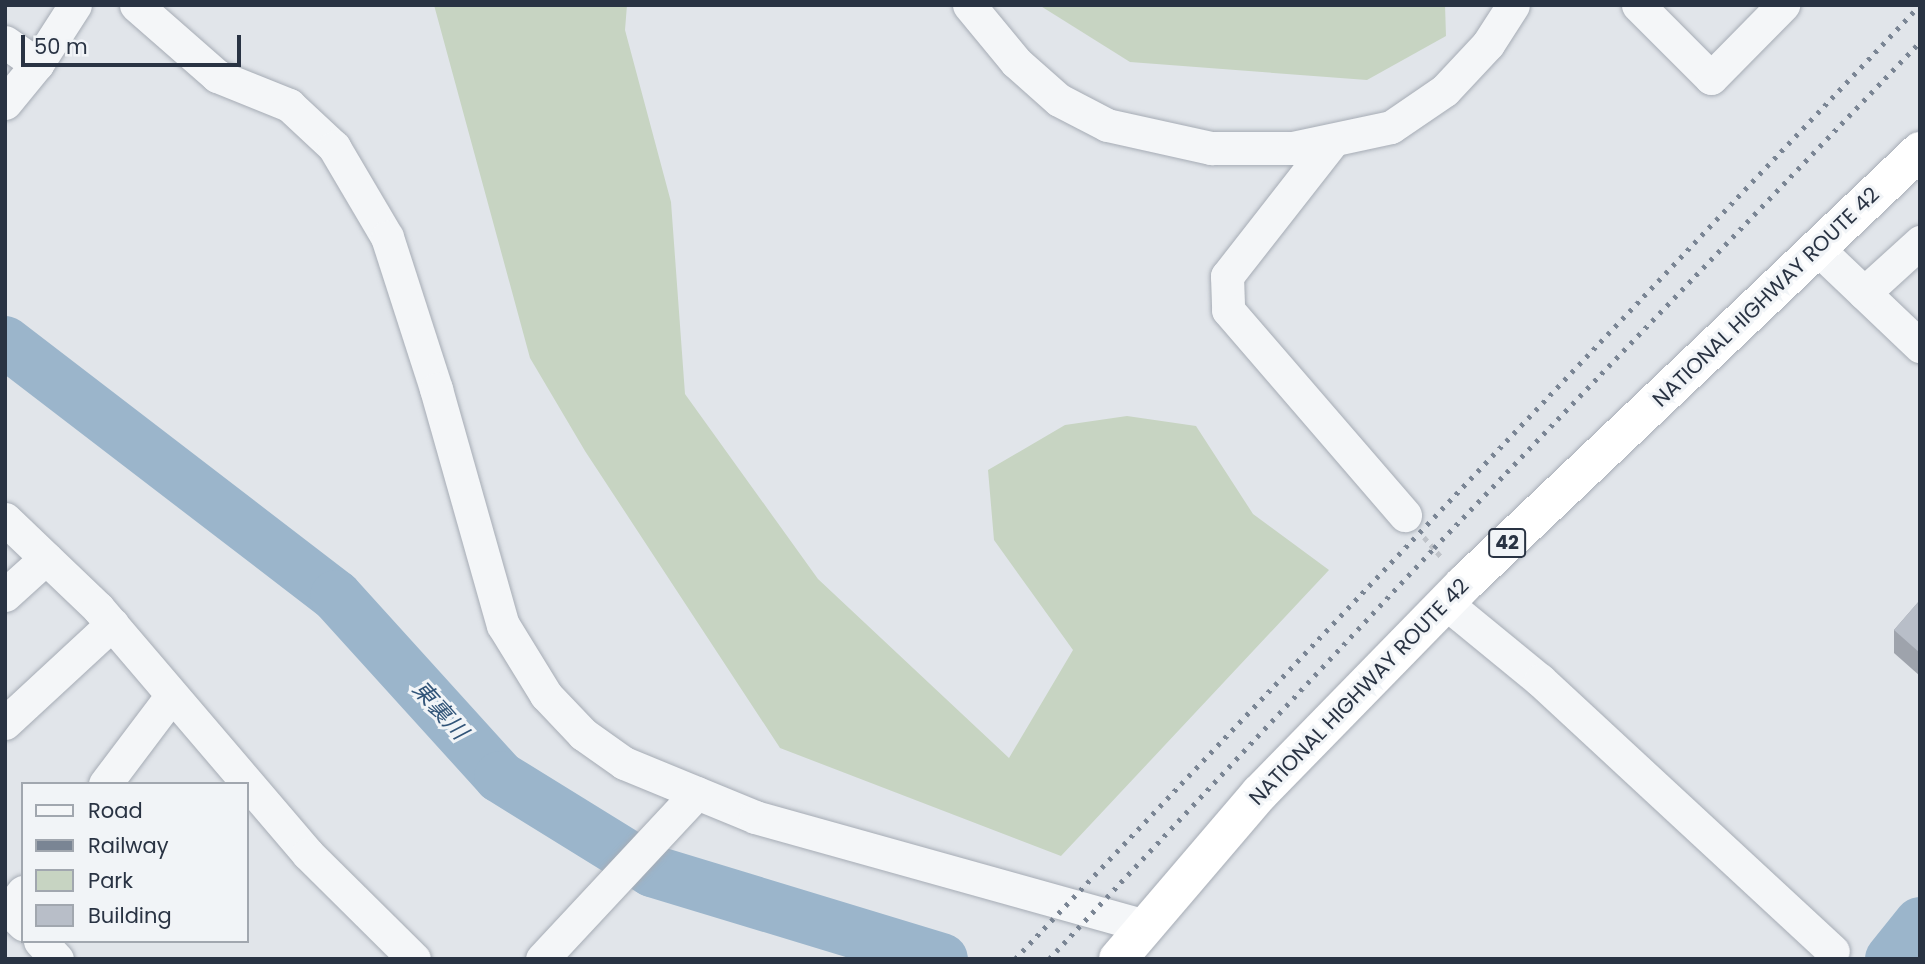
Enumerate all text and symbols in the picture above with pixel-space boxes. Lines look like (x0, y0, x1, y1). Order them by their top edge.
scale bar (24, 21, 245, 65)
text: 50 m (34, 32, 88, 61)
street label: NATIONAL HIGHWAY ROUTE 42 (1648, 182, 1884, 412)
road number: 42 (1488, 528, 1526, 558)
street label: NATIONAL HIGHWAY ROUTE 42 (1244, 574, 1474, 810)
water label: 東裏川 (407, 675, 473, 745)
legend (21, 782, 248, 943)
text: Road (88, 796, 143, 825)
text: Railway (88, 831, 169, 860)
text: Park (88, 866, 133, 895)
text: Building (88, 901, 172, 930)

